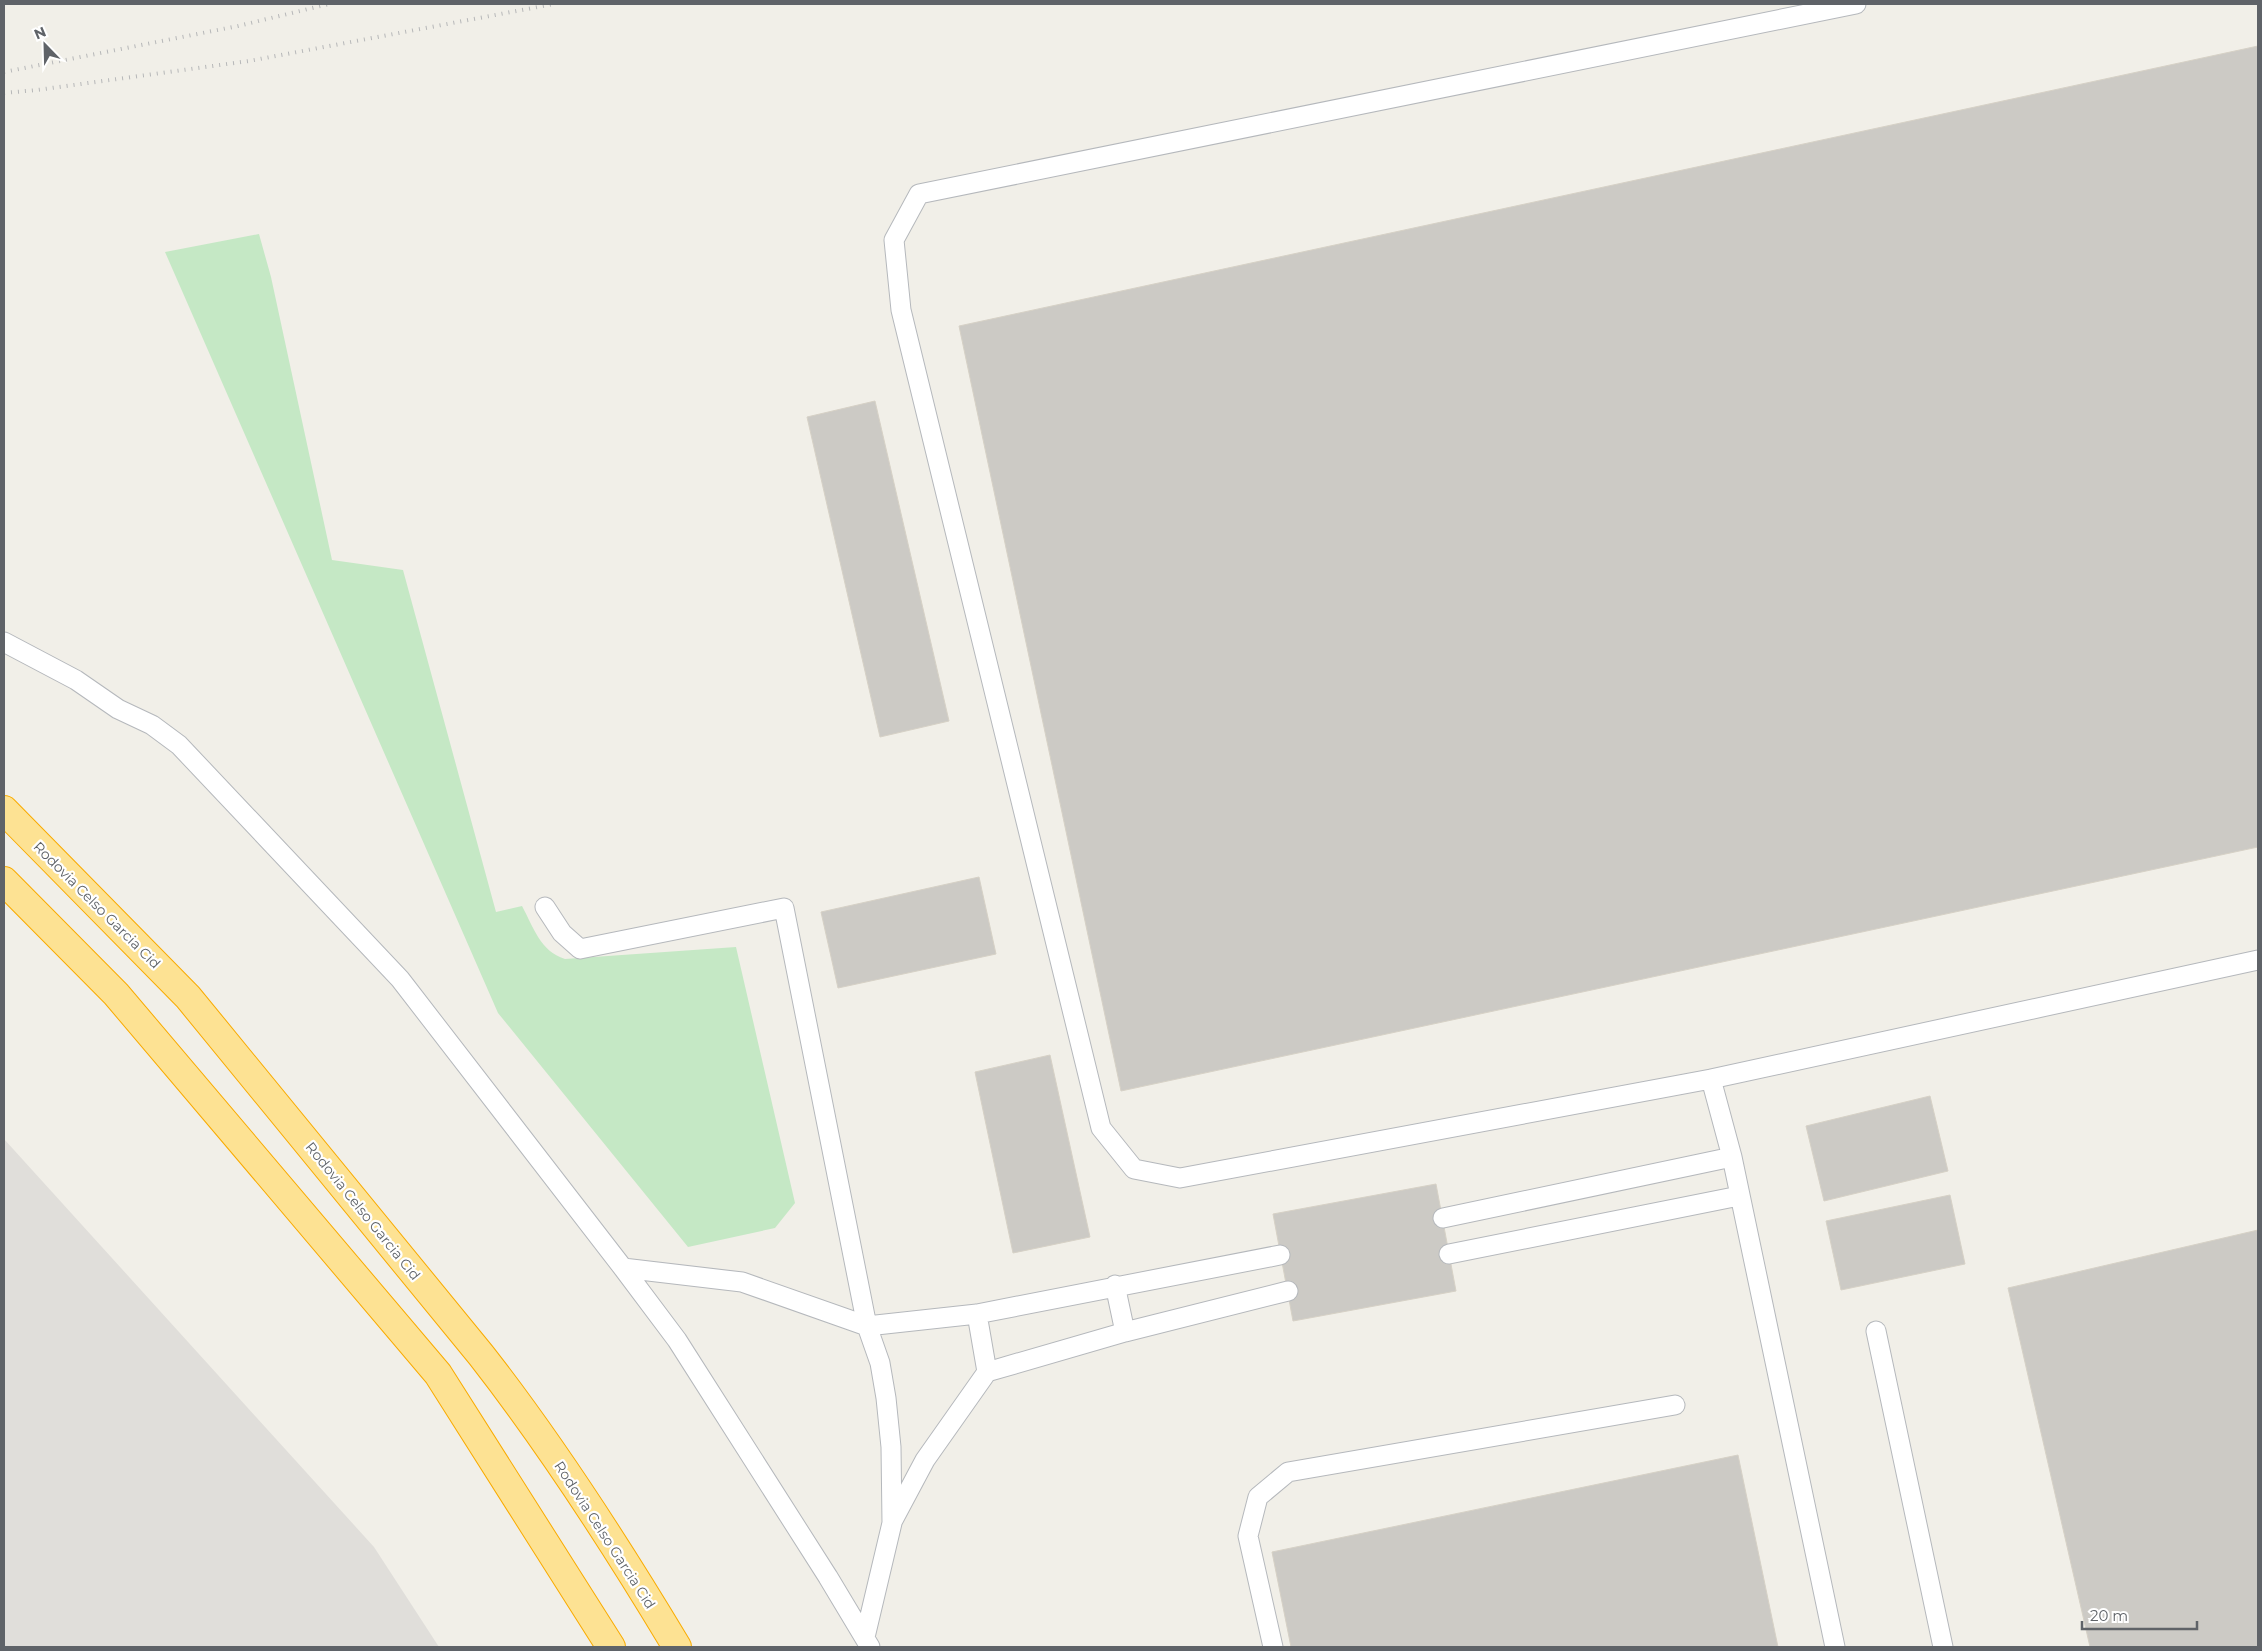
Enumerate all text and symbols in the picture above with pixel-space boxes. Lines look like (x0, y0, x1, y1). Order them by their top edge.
north arrow (20, 20, 70, 70)
text: N (31, 23, 49, 44)
street label: Rodovia Celso Garcia Cid (30, 838, 164, 972)
street label: Rodovia Celso Garcia Cid (302, 1138, 424, 1284)
street label: Rodovia Celso Garcia Cid (550, 1458, 660, 1612)
scale bar (2082, 1598, 2197, 1630)
text: 20 m (2090, 1606, 2128, 1625)

